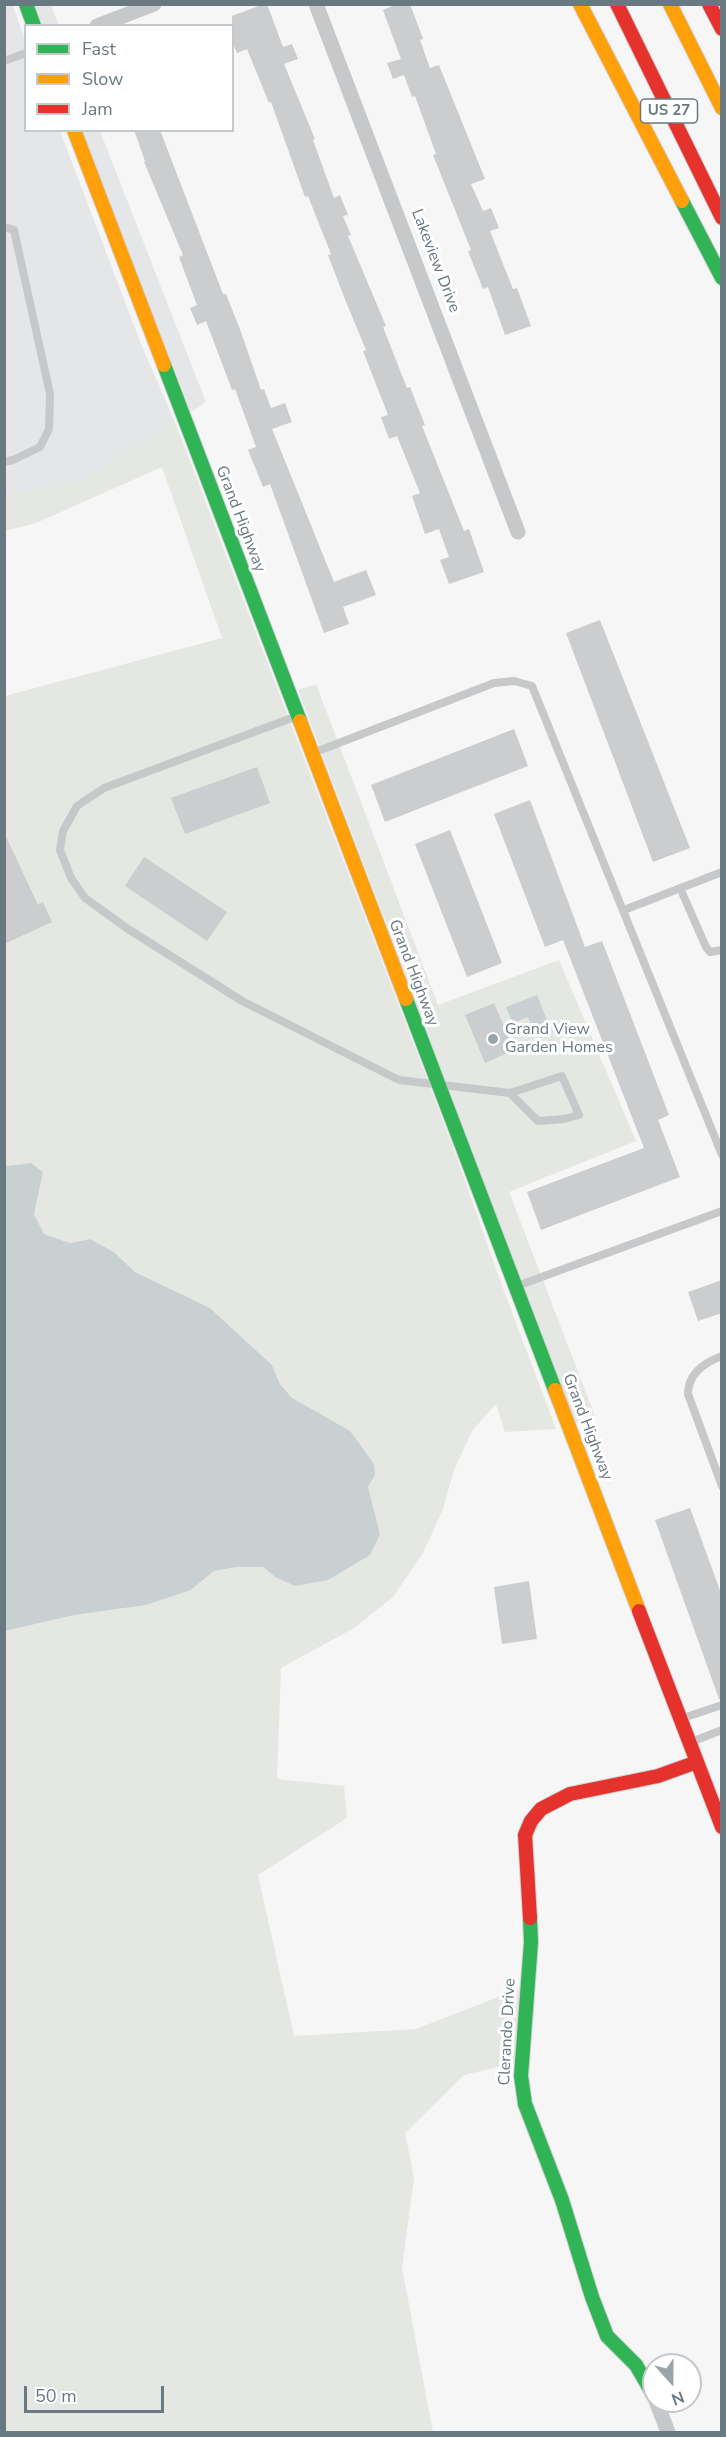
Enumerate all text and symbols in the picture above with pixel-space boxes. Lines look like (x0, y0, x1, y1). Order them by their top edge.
legend (24, 24, 234, 132)
text: Fast (82, 37, 116, 61)
text: Slow (82, 67, 123, 91)
text: Jam (82, 97, 113, 121)
road number: US 27 (640, 99, 698, 123)
street label: Lakeview Drive (406, 207, 464, 315)
street label: Grand Highway (211, 463, 269, 575)
street label: Grand Highway (384, 917, 442, 1029)
place label: Grand View Garden Homes (505, 1020, 613, 1058)
marker: Grand View Garden Homes (486, 1032, 500, 1046)
street label: Grand Highway (558, 1371, 616, 1483)
street label: Clerando Drive (496, 1978, 520, 2086)
north arrow (642, 2353, 702, 2413)
scale bar (27, 2374, 166, 2412)
text: 50 m (35, 2384, 77, 2408)
text: N (668, 2386, 687, 2410)

